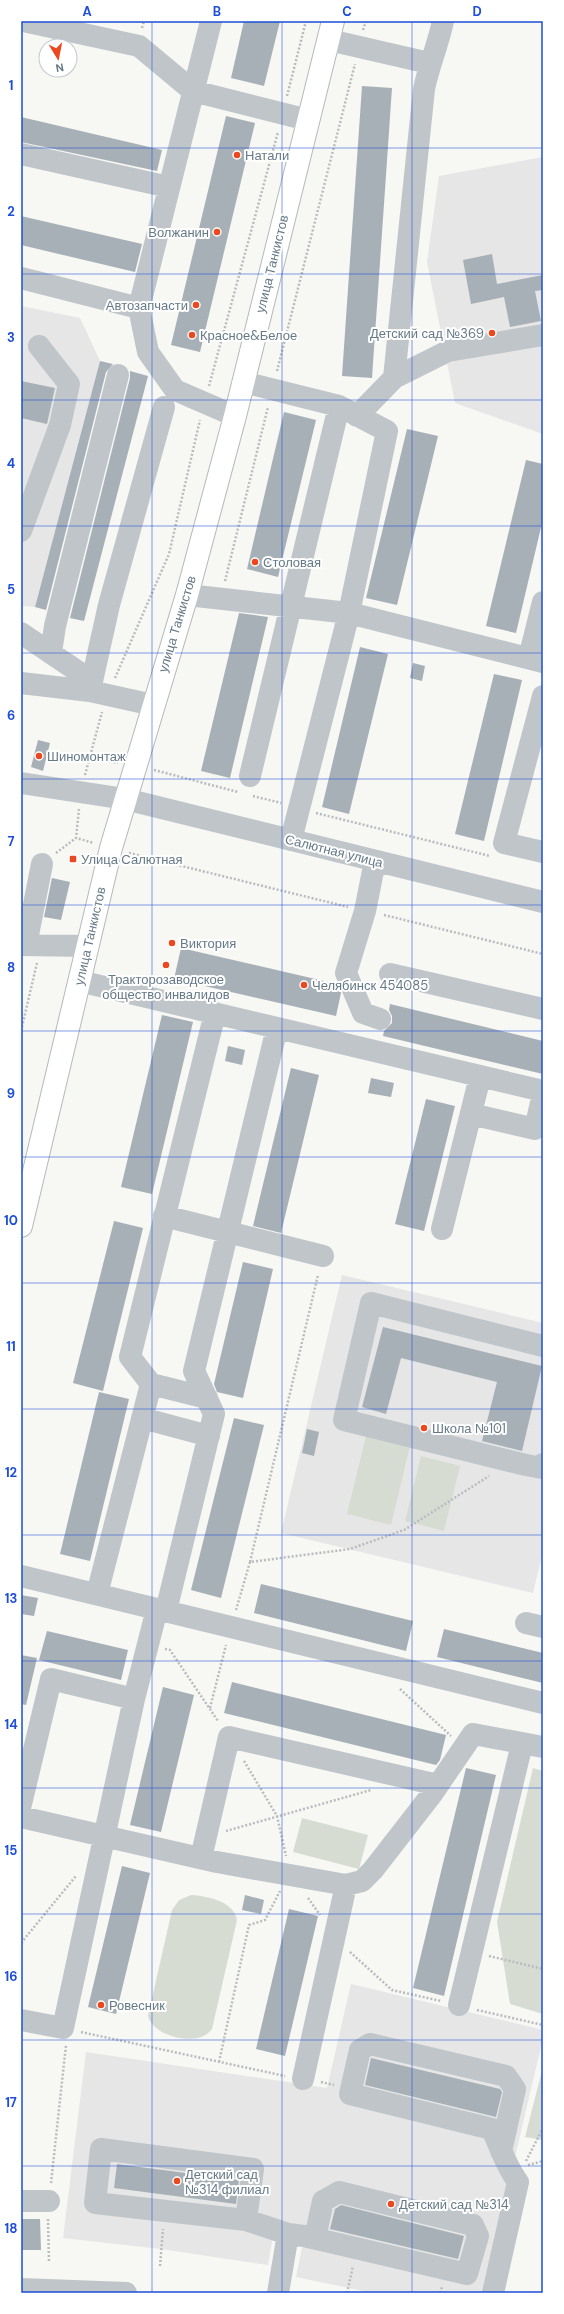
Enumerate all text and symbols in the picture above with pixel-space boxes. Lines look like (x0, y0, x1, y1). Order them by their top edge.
text: A (82, 3, 92, 20)
text: B (213, 3, 221, 20)
text: C (342, 3, 352, 20)
text: D (472, 3, 482, 20)
north arrow (38, 38, 78, 78)
text: N (55, 60, 65, 75)
text: 1 (9, 77, 13, 94)
place label: Натали (245, 147, 289, 164)
marker: Натали (232, 150, 242, 160)
text: 2 (7, 203, 15, 220)
street label: улица Танкистов (252, 213, 292, 315)
place label: Волжанин (148, 224, 209, 241)
marker: Волжанин (212, 227, 222, 237)
place label: Автозапчасти (106, 297, 188, 314)
marker: Автозапчасти (191, 300, 201, 310)
place label: Детский сад №369 (370, 325, 484, 342)
place label: Красное&Белое (200, 327, 297, 344)
marker: Детский сад №369 (487, 328, 497, 338)
text: 3 (7, 329, 15, 346)
marker: Красное&Белое (187, 330, 197, 340)
text: 4 (7, 455, 15, 472)
place label: Столовая (263, 554, 321, 571)
marker: Столовая (250, 557, 260, 567)
street label: улица Танкистов (154, 573, 200, 674)
text: 5 (7, 581, 15, 598)
text: 6 (7, 707, 15, 724)
place label: Шиномонтаж (47, 748, 126, 765)
marker: Шиномонтаж (34, 751, 44, 761)
street label: Салютная улица (283, 831, 386, 872)
text: 7 (8, 833, 15, 850)
place label: Улица Салютная (81, 851, 183, 868)
marker: Улица Салютная (68, 854, 78, 864)
street label: улица Танкистов (70, 885, 110, 987)
place label: Виктория (180, 935, 236, 952)
marker: Виктория (167, 938, 177, 948)
text: 8 (7, 959, 15, 976)
marker: Тракторозаводское общество инвалидов (161, 960, 171, 970)
place label: Тракторозаводское общество инвалидов (102, 971, 230, 1003)
place label: Челябинск 454085 (312, 977, 428, 994)
marker: Челябинск 454085 (299, 980, 309, 990)
text: 9 (7, 1085, 15, 1102)
text: 10 (4, 1212, 18, 1229)
text: 11 (6, 1338, 16, 1355)
place label: Школа №101 (432, 1420, 506, 1437)
marker: Школа №101 (419, 1423, 429, 1433)
text: 12 (5, 1464, 17, 1481)
text: 13 (5, 1590, 17, 1607)
text: 14 (4, 1716, 18, 1733)
text: 15 (5, 1842, 17, 1859)
text: 16 (5, 1968, 17, 1985)
place label: Ровесник (109, 1997, 165, 2014)
marker: Ровесник (96, 2000, 106, 2010)
text: 17 (5, 2094, 17, 2111)
place label: Детский сад №314 филиал (185, 2166, 269, 2198)
marker: Детский сад №314 филиал (172, 2176, 182, 2186)
place label: Детский сад №314 (399, 2196, 509, 2213)
marker: Детский сад №314 (386, 2199, 396, 2209)
text: 18 (5, 2220, 17, 2237)

